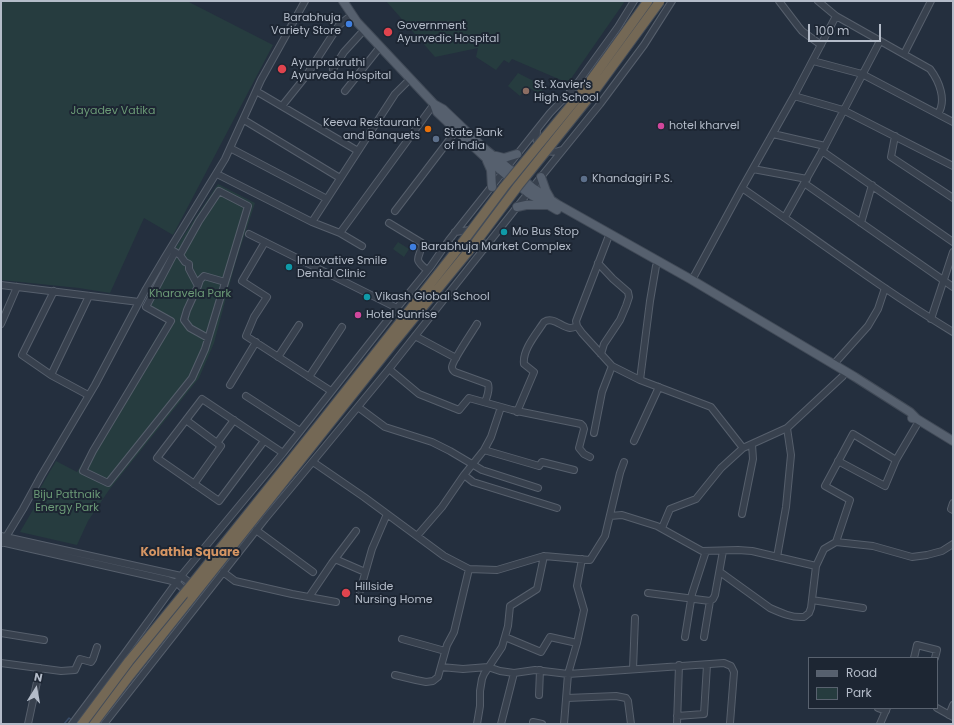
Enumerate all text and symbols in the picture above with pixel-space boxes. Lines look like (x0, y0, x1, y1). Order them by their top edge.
place label: Barabhuja Variety Store (271, 11, 341, 37)
scale bar (810, 16, 883, 42)
marker: Barabhuja Variety Store (344, 19, 354, 29)
place label: Government Ayurvedic Hospital (397, 19, 499, 45)
text: 100 m (815, 22, 849, 39)
marker: Government Ayurvedic Hospital (382, 26, 394, 38)
place label: Ayurprakruthi Ayurveda Hospital (291, 56, 391, 82)
marker: Ayurprakruthi Ayurveda Hospital (276, 63, 288, 75)
place label: St. Xavier's High School (534, 78, 599, 104)
marker: St. Xavier's High School (521, 86, 531, 96)
park label: Jayadev Vatika (71, 104, 155, 118)
place label: Keeva Restaurant and Banquets (323, 116, 420, 142)
place label: hotel kharvel (669, 119, 739, 133)
marker: hotel kharvel (656, 121, 666, 131)
marker: Keeva Restaurant and Banquets (423, 124, 433, 134)
place label: State Bank of India (444, 126, 503, 152)
marker: State Bank of India (431, 134, 441, 144)
place label: Khandagiri P.S. (592, 172, 672, 186)
marker: Khandagiri P.S. (579, 174, 589, 184)
place label: Mo Bus Stop (512, 225, 579, 239)
marker: Mo Bus Stop (499, 227, 509, 237)
place label: Barabhuja Market Complex (421, 240, 571, 254)
marker: Barabhuja Market Complex (408, 242, 418, 252)
place label: Innovative Smile Dental Clinic (297, 254, 387, 280)
marker: Innovative Smile Dental Clinic (284, 262, 294, 272)
park label: Kharavela Park (149, 287, 231, 301)
place label: Vikash Global School (375, 290, 490, 304)
marker: Vikash Global School (362, 292, 372, 302)
place label: Hotel Sunrise (366, 308, 437, 322)
marker: Hotel Sunrise (353, 310, 363, 320)
park label: Biju Pattnaik Energy Park (34, 488, 100, 514)
district label: Kolathia Square (140, 546, 240, 560)
place label: Hillside Nursing Home (355, 580, 433, 606)
marker: Hillside Nursing Home (340, 587, 352, 599)
legend (808, 657, 938, 709)
text: Road (846, 664, 877, 681)
north arrow (16, 669, 56, 709)
text: N (33, 669, 44, 686)
text: Park (846, 684, 872, 701)

